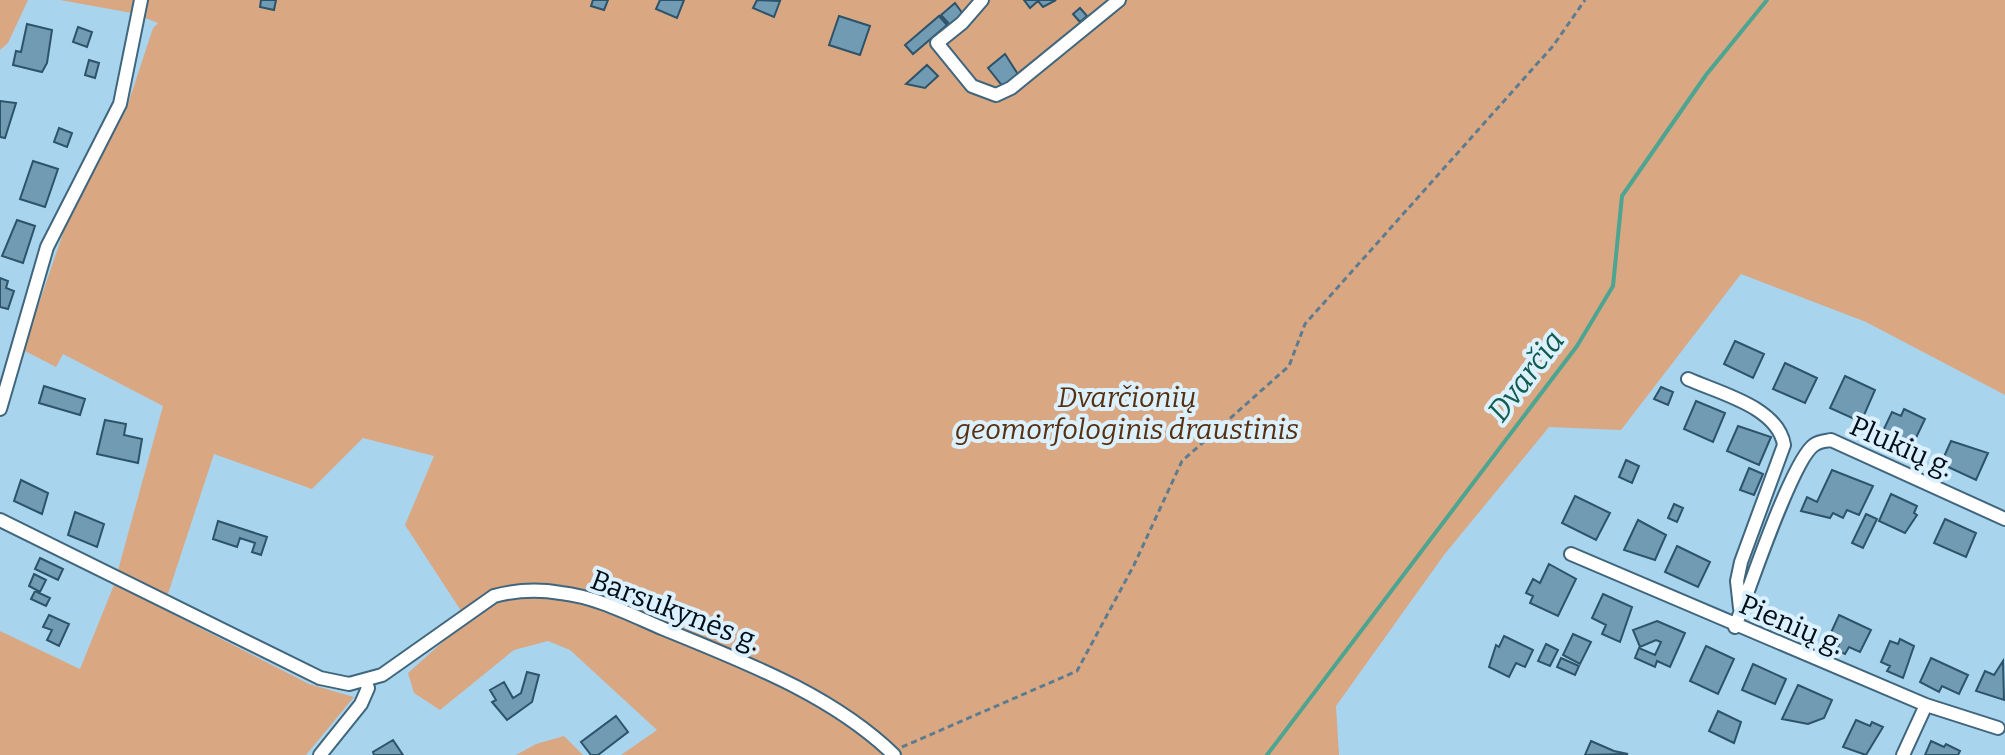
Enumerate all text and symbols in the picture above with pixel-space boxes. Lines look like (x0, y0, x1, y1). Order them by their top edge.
water label: Dvarčia (1480, 323, 1572, 429)
park label: Dvarčionių geomorfologinis draustinis (955, 381, 1299, 446)
street label: Plukių g. (1845, 409, 1959, 484)
street label: Barsukynės g. (586, 563, 765, 658)
street label: Pienių g. (1734, 588, 1849, 661)

